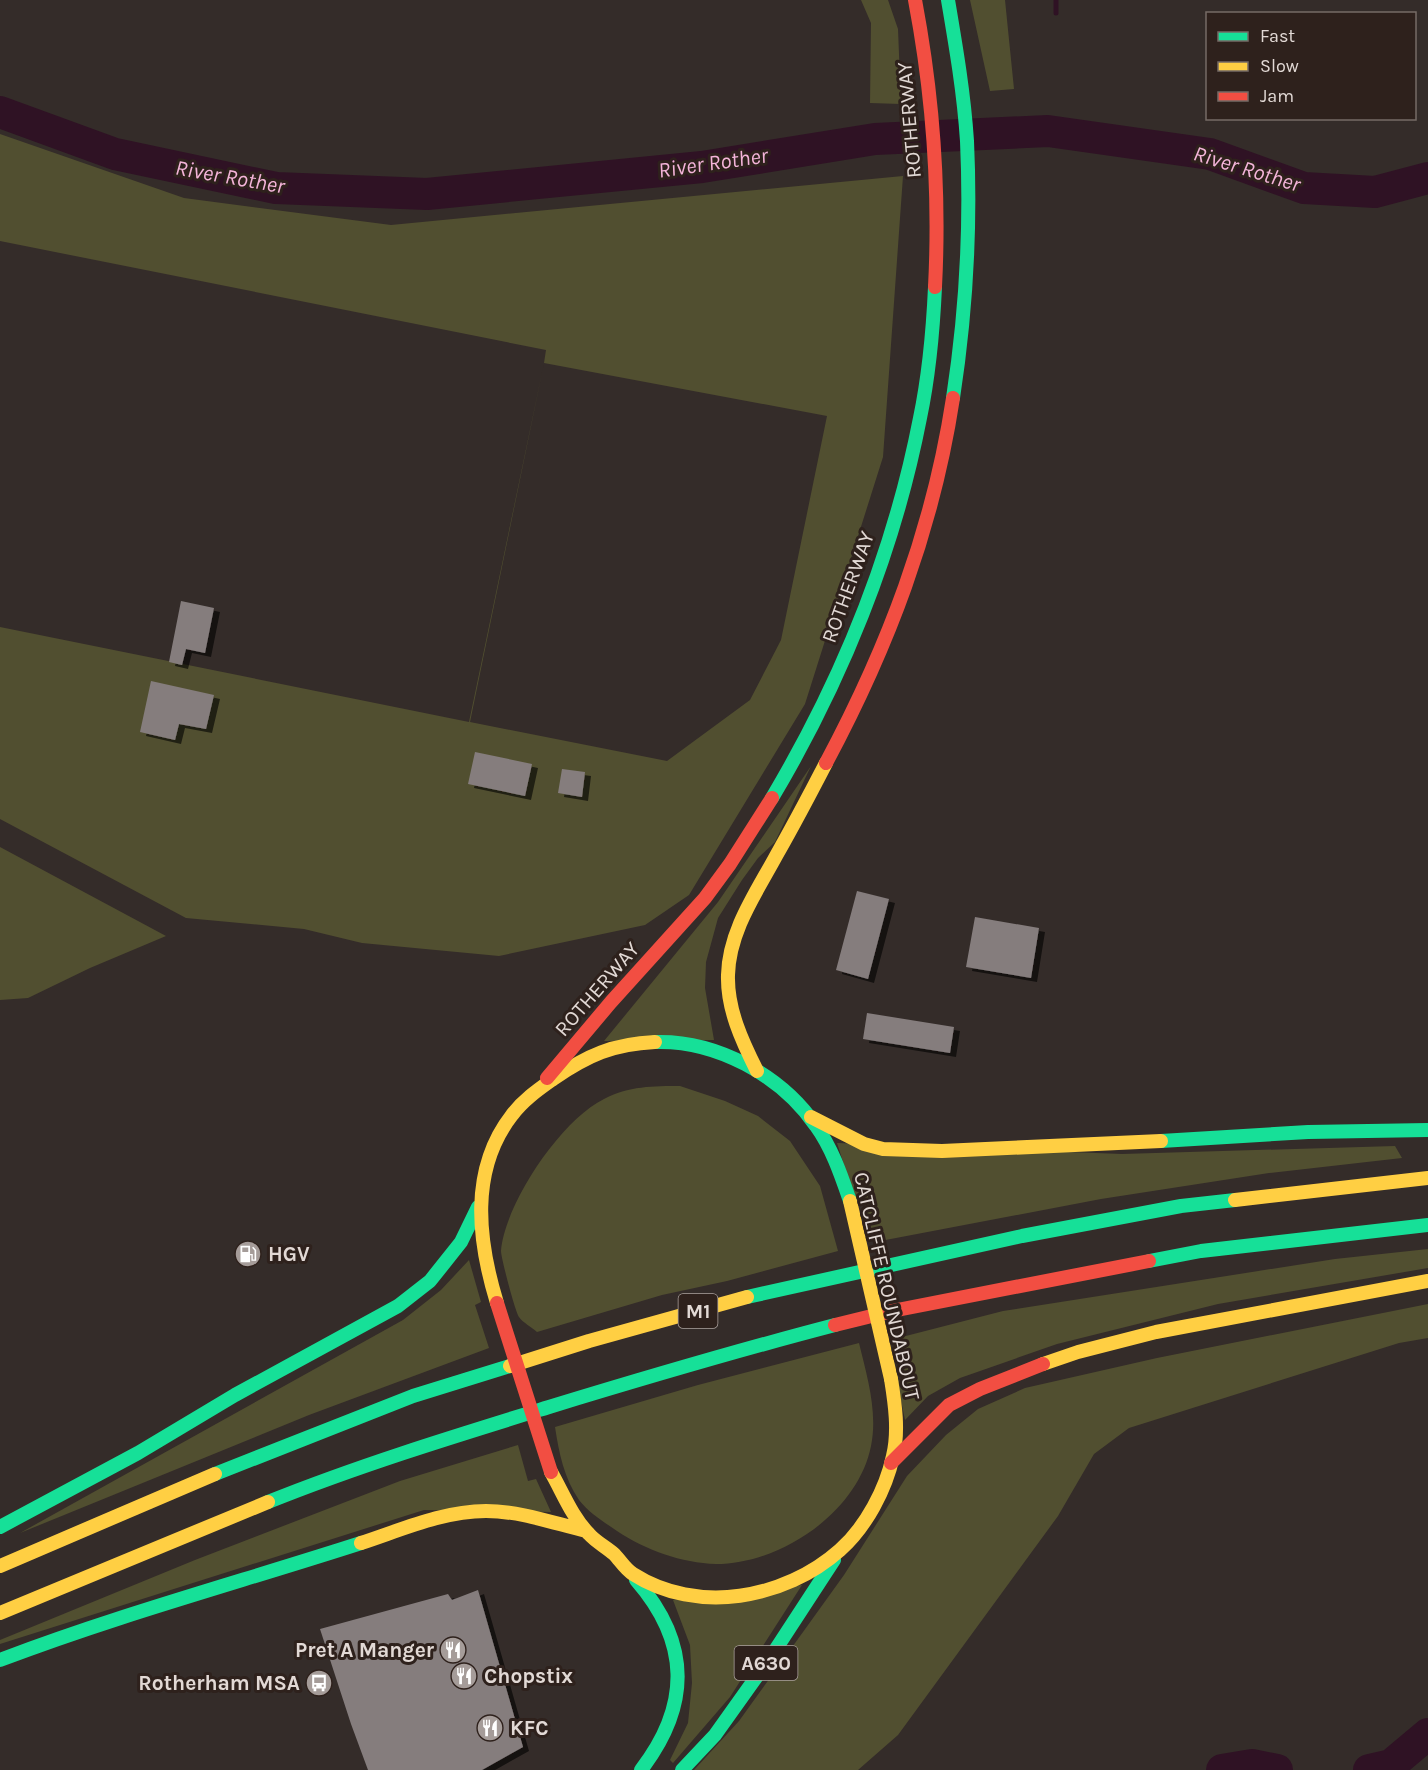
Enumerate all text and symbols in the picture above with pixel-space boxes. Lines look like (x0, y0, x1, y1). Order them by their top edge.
legend (1206, 12, 1416, 120)
text: Fast (1260, 25, 1295, 47)
text: Slow (1260, 55, 1299, 77)
street label: ROTHERWAY (892, 60, 926, 179)
text: Jam (1260, 85, 1294, 107)
water label: River Rother (1190, 140, 1305, 198)
water label: River Rother (656, 142, 771, 184)
water label: River Rother (173, 155, 288, 200)
street label: ROTHERWAY (817, 528, 879, 646)
street label: ROTHERWAY (550, 937, 645, 1041)
street label: CATCLIFFE ROUNDABOUT (849, 1170, 925, 1403)
fuel station icon: HGV (233, 1239, 263, 1269)
place label: HGV (268, 1242, 310, 1266)
road number: M1 (678, 1294, 718, 1328)
restaurant icon: Pret A Manger (438, 1635, 468, 1665)
place label: Pret A Manger (295, 1638, 435, 1662)
road number: A630 (734, 1646, 798, 1680)
restaurant icon: Chopstix (449, 1661, 479, 1691)
place label: Chopstix (484, 1664, 573, 1688)
bus stop icon: Rotherham MSA (304, 1668, 334, 1698)
place label: Rotherham MSA (138, 1671, 300, 1695)
restaurant icon: KFC (475, 1713, 505, 1743)
place label: KFC (510, 1716, 549, 1740)

